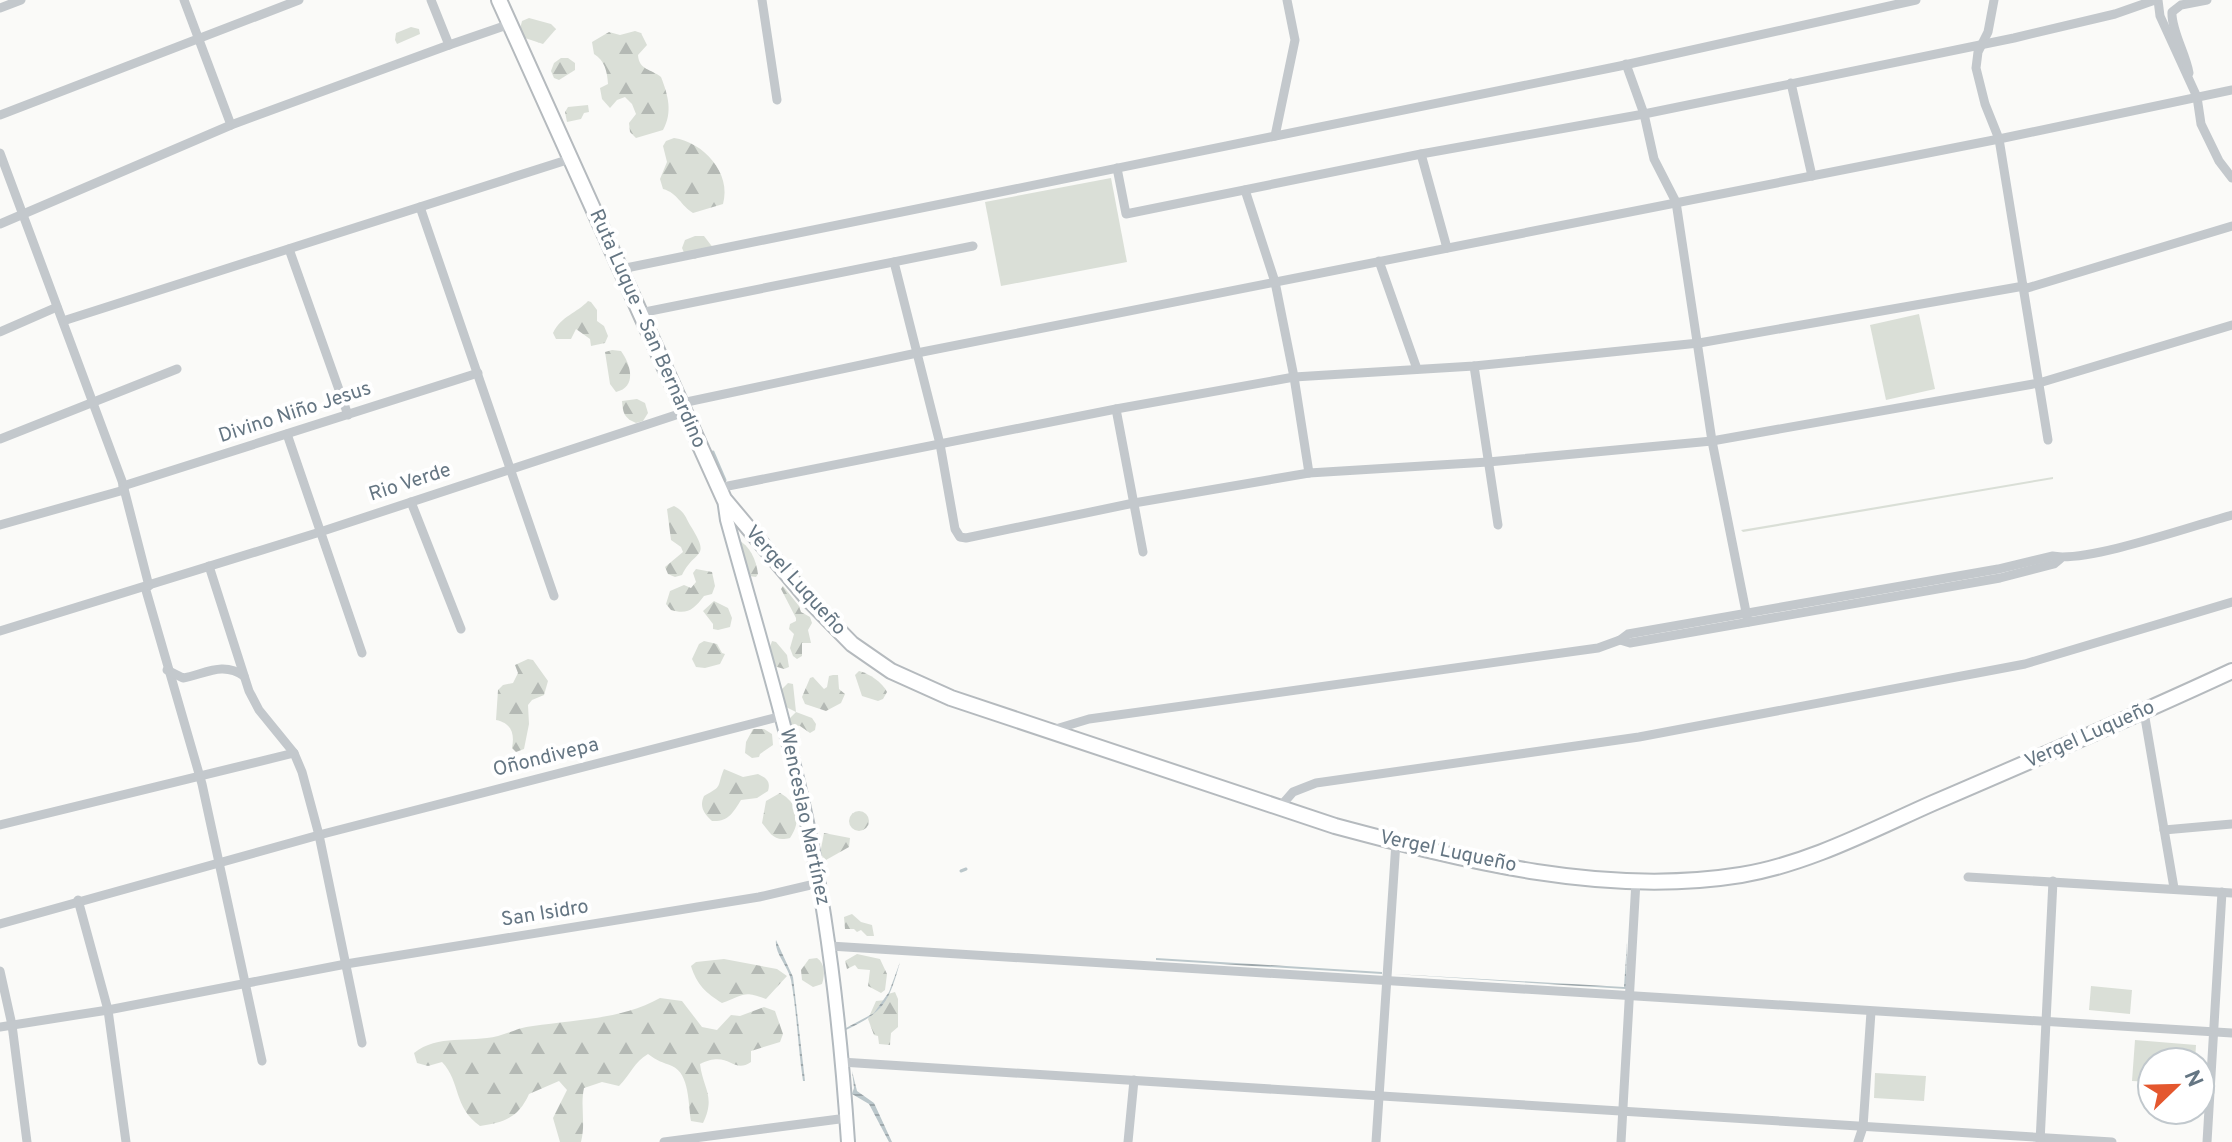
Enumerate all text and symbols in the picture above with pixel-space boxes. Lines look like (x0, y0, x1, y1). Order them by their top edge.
street label: Ruta Luque - San Bernardino (582, 205, 712, 453)
street label: Divino Niño Jesus (215, 376, 375, 450)
street label: Rio Verde (366, 458, 454, 508)
street label: Vergel Luqueño (739, 521, 851, 641)
street label: Vergel Luqueño (2021, 695, 2159, 775)
street label: Wenceslao Martínez (773, 726, 835, 908)
street label: Oñondivepa (490, 732, 602, 784)
street label: Vergel Luqueño (1377, 825, 1519, 879)
street label: San Isidro (499, 894, 591, 934)
north arrow (2136, 1046, 2216, 1126)
text: N (2177, 1067, 2208, 1092)

